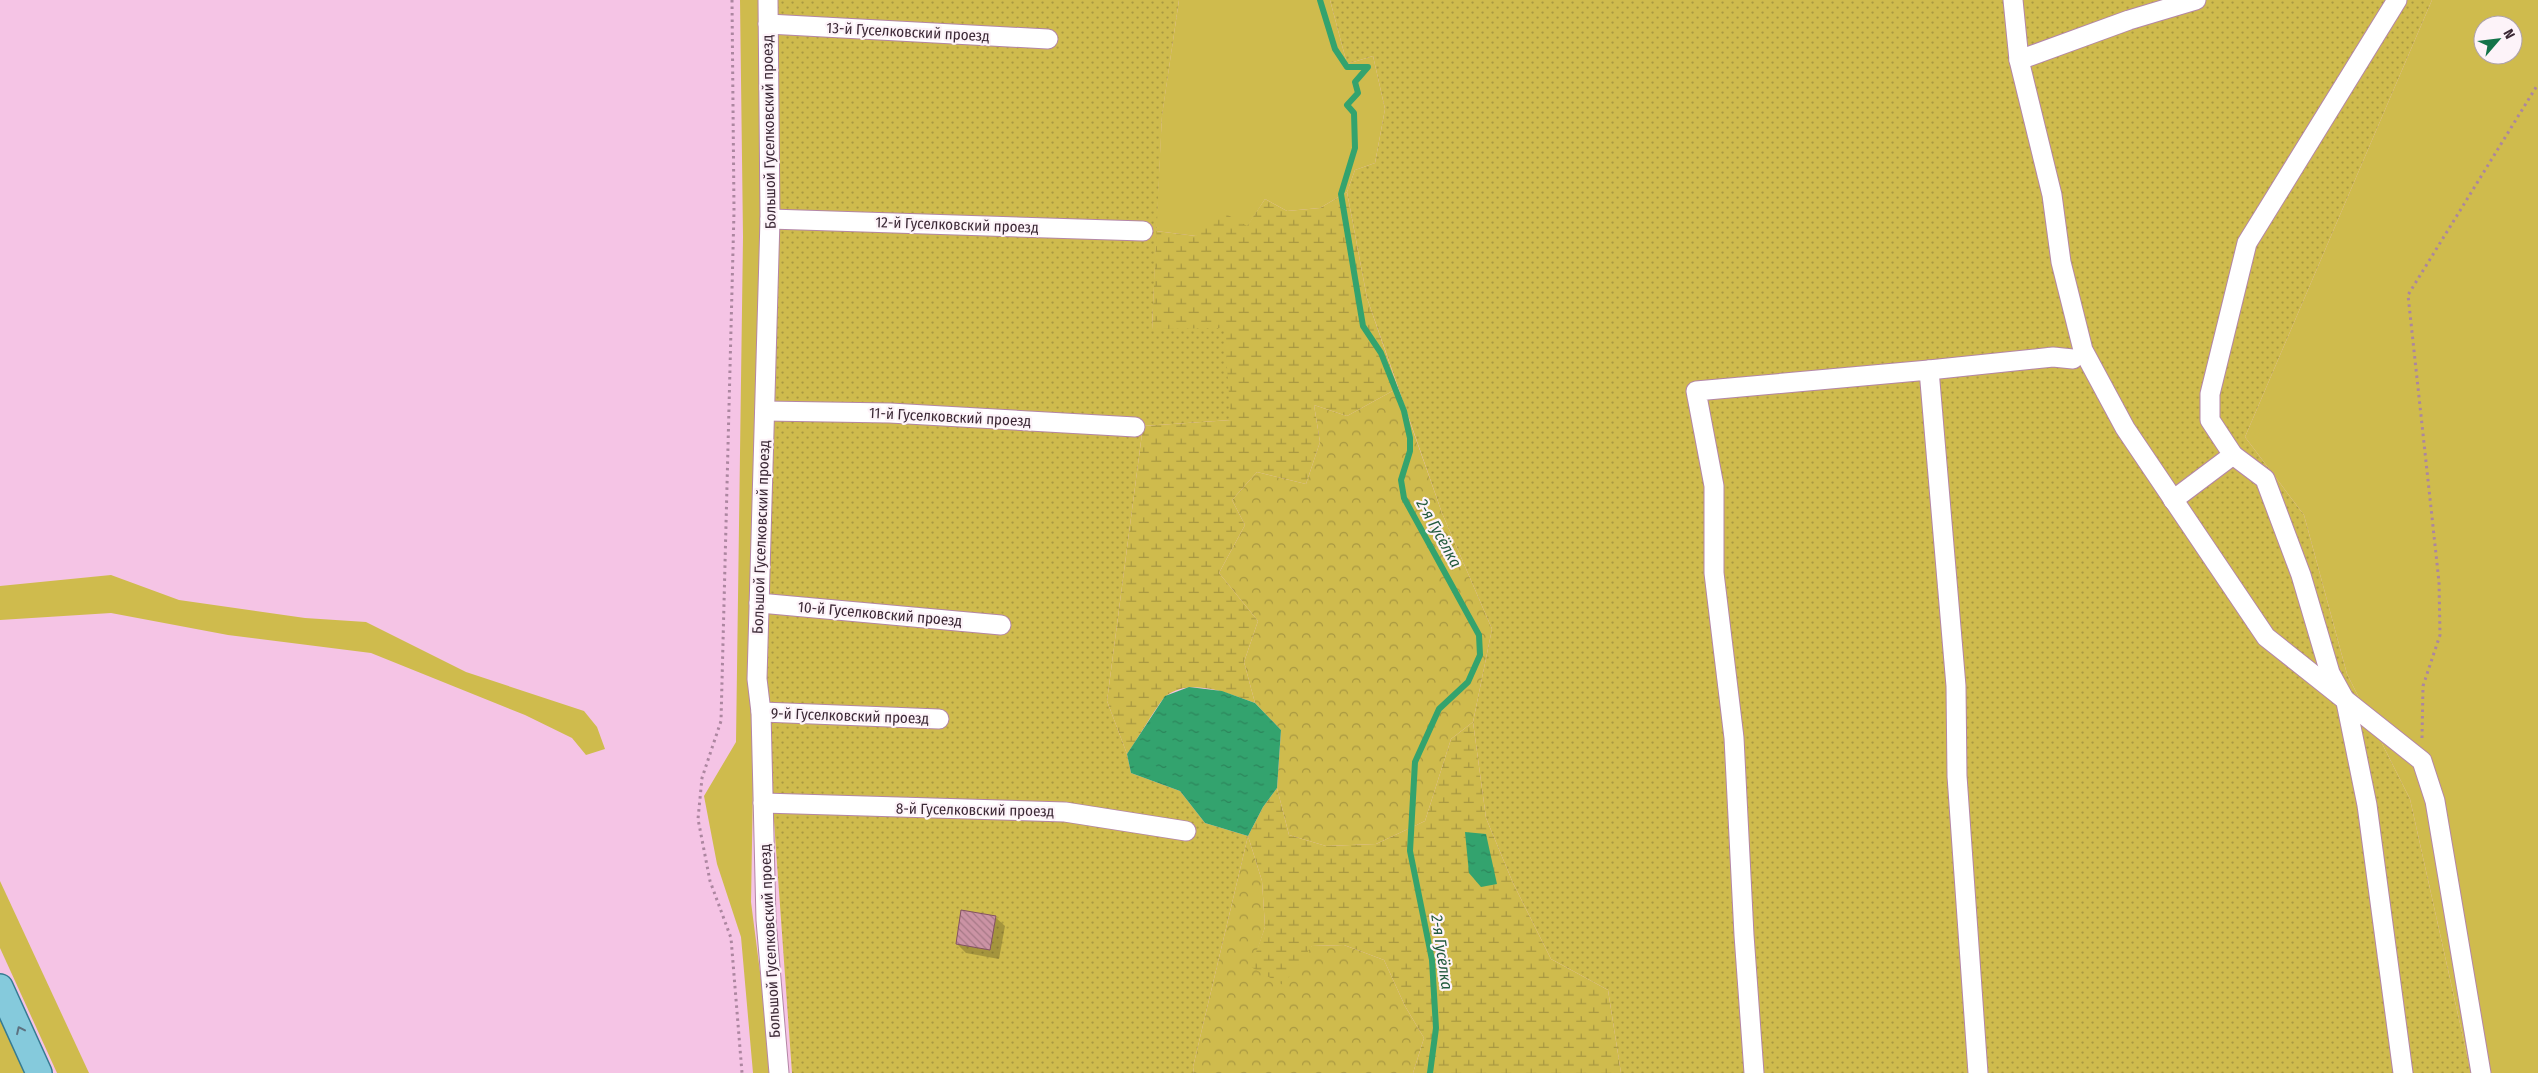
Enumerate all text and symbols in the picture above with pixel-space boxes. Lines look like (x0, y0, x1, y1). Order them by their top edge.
north arrow (2473, 15, 2523, 65)
street label: 13-й Гуселковский проезд (826, 19, 990, 45)
text: N (2500, 26, 2519, 42)
street label: Большой Гуселковский проезд (758, 35, 780, 229)
street label: 12-й Гуселковский проезд (875, 213, 1039, 237)
street label: 11-й Гуселковский проезд (868, 404, 1032, 430)
street label: Большой Гуселковский проезд (749, 440, 773, 634)
water label: 2-я Гусёлка (1412, 495, 1466, 571)
street label: 10-й Гуселковский проезд (797, 598, 963, 630)
street label: 9-й Гуселковский проезд (771, 704, 929, 728)
street label: 8-й Гуселковский проезд (896, 800, 1054, 820)
street label: Большой Гуселковский проезд (756, 844, 784, 1038)
water label: 2-я Гусёлка (1427, 912, 1457, 991)
one-way arrow (15, 1026, 26, 1035)

